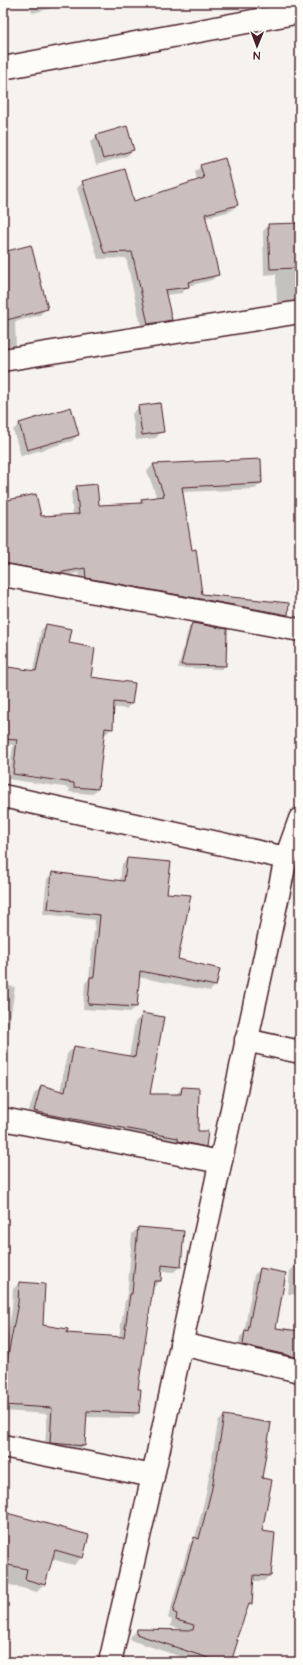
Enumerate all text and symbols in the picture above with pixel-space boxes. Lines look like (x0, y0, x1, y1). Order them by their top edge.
north arrow (237, 26, 277, 66)
text: N (253, 48, 260, 63)

